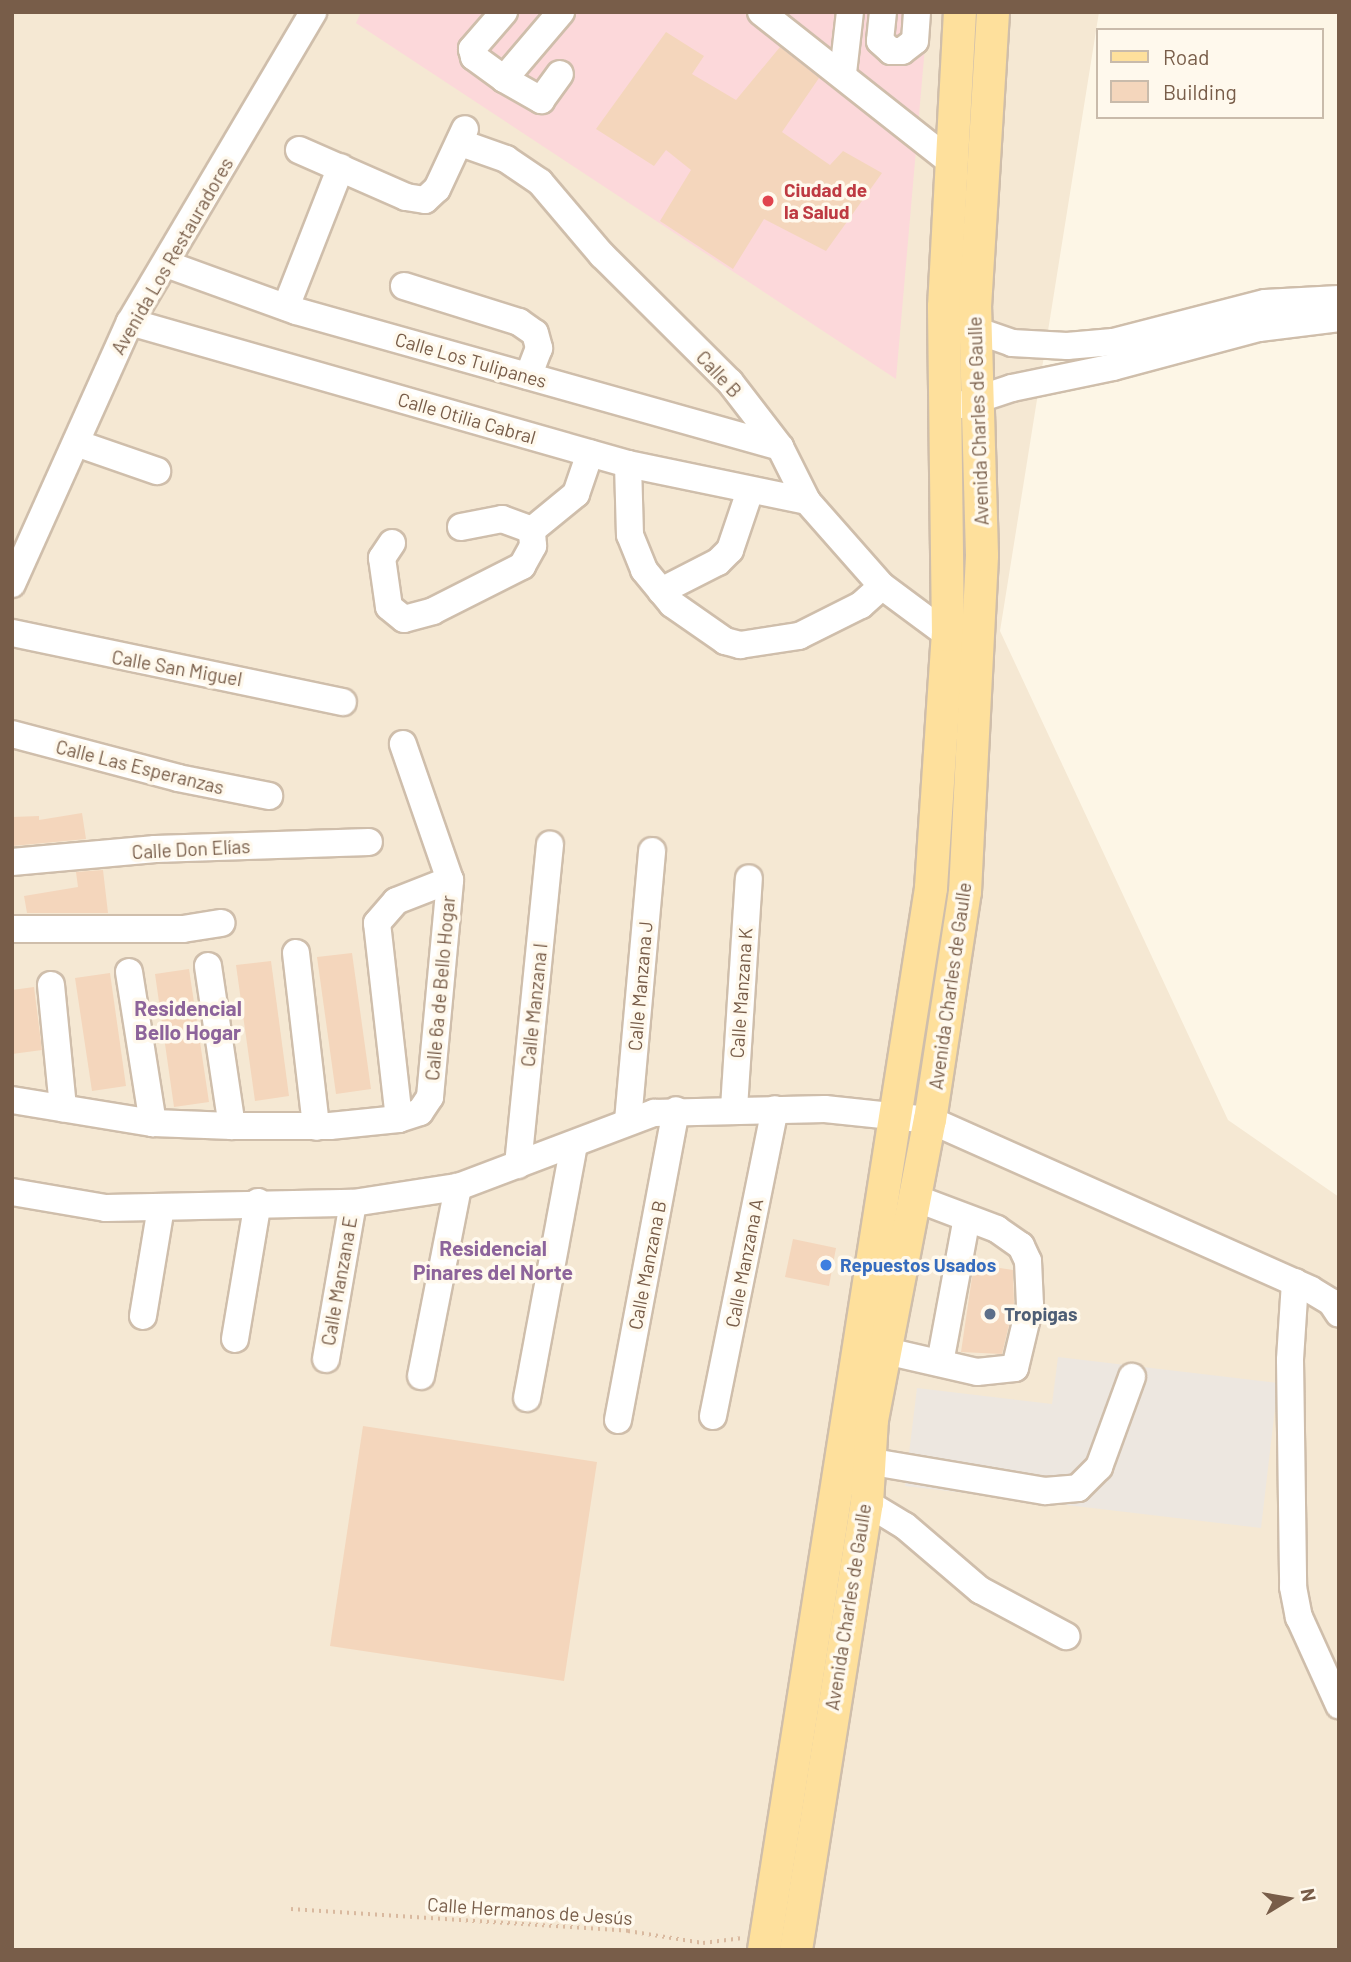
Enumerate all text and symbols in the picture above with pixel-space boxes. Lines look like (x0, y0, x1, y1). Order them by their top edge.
legend (1096, 28, 1323, 119)
text: Road (1163, 44, 1209, 69)
text: Building (1163, 79, 1237, 104)
street label: Avenida Los Restauradores (106, 153, 238, 359)
place label: Ciudad de la Salud (784, 179, 867, 223)
marker: Ciudad de la Salud (758, 191, 778, 211)
street label: Avenida Charles de Gaulle (963, 316, 993, 526)
street label: Calle Los Tulipanes (393, 327, 549, 393)
street label: Calle B (692, 346, 746, 402)
street label: Calle Otilia Cabral (395, 387, 539, 449)
street label: Calle San Miguel (110, 645, 244, 691)
street label: Calle Las Esperanzas (54, 735, 226, 799)
street label: Calle Don Elías (131, 835, 251, 863)
street label: Avenida Charles de Gaulle (924, 881, 976, 1091)
street label: Calle 6a de Bello Hogar (421, 894, 459, 1082)
street label: Calle Manzana J (623, 920, 657, 1052)
street label: Calle Manzana K (725, 927, 757, 1059)
street label: Calle Manzana I (516, 942, 552, 1068)
district label: Residencial Bello Hogar (134, 995, 242, 1045)
street label: Calle Manzana A (720, 1197, 768, 1329)
street label: Calle Manzana B (623, 1198, 671, 1332)
street label: Calle Manzana E (316, 1215, 362, 1347)
district label: Residencial Pinares del Norte (413, 1235, 573, 1285)
place label: Repuestos Usados (840, 1254, 996, 1276)
marker: Repuestos Usados (818, 1257, 834, 1273)
place label: Tropigas (1004, 1303, 1077, 1325)
marker: Tropigas (982, 1306, 998, 1322)
street label: Avenida Charles de Gaulle (820, 1502, 876, 1712)
north arrow (1253, 1864, 1323, 1934)
text: N (1297, 1886, 1322, 1903)
street label: Calle Hermanos de Jesús (427, 1892, 633, 1930)

